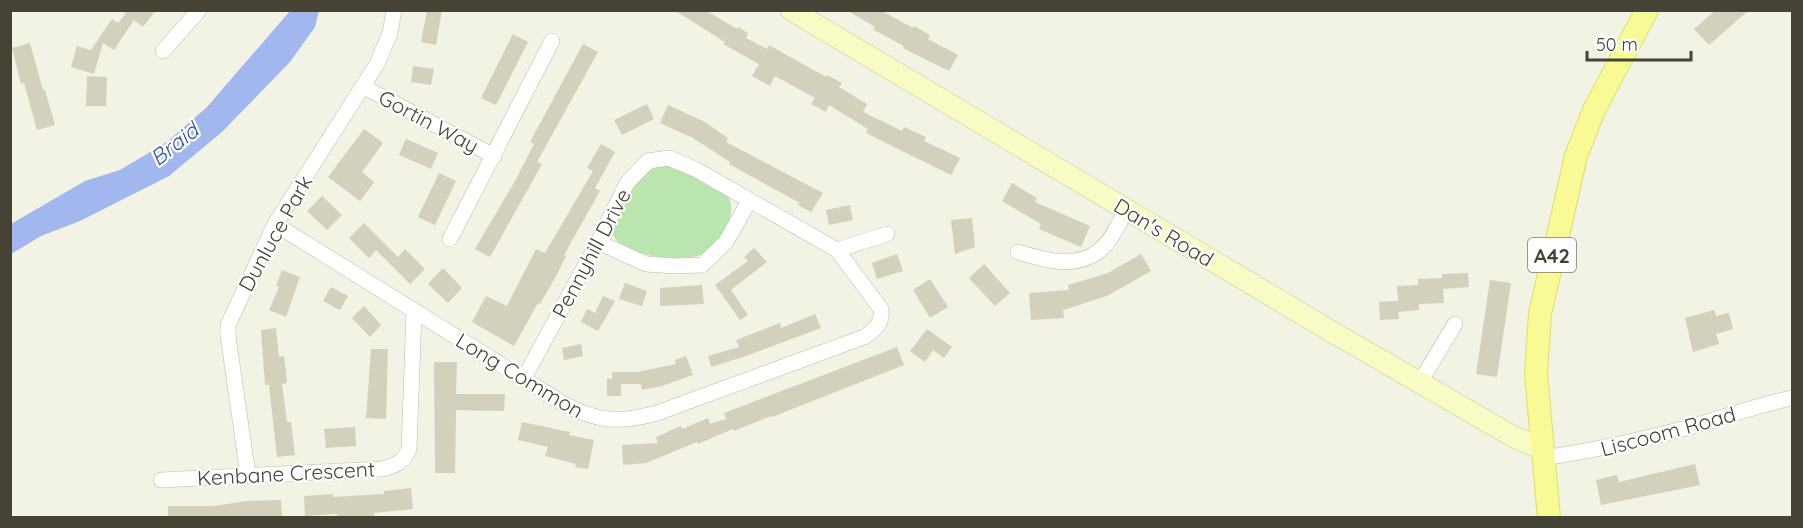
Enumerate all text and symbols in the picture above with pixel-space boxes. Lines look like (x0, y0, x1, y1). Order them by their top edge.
scale bar (1587, 24, 1690, 62)
text: 50 m (1596, 33, 1638, 56)
street label: Gortin Way (375, 84, 483, 158)
water label: Braid (144, 115, 206, 172)
street label: Dunluce Park (232, 170, 318, 296)
street label: Pennyhill Drive (546, 184, 636, 322)
street label: Dan's Road (1109, 192, 1219, 272)
road number: A42 (1528, 238, 1576, 272)
street label: Long Common (451, 327, 589, 423)
street label: Liscoom Road (1598, 400, 1738, 462)
street label: Kenbane Crescent (196, 455, 376, 491)

